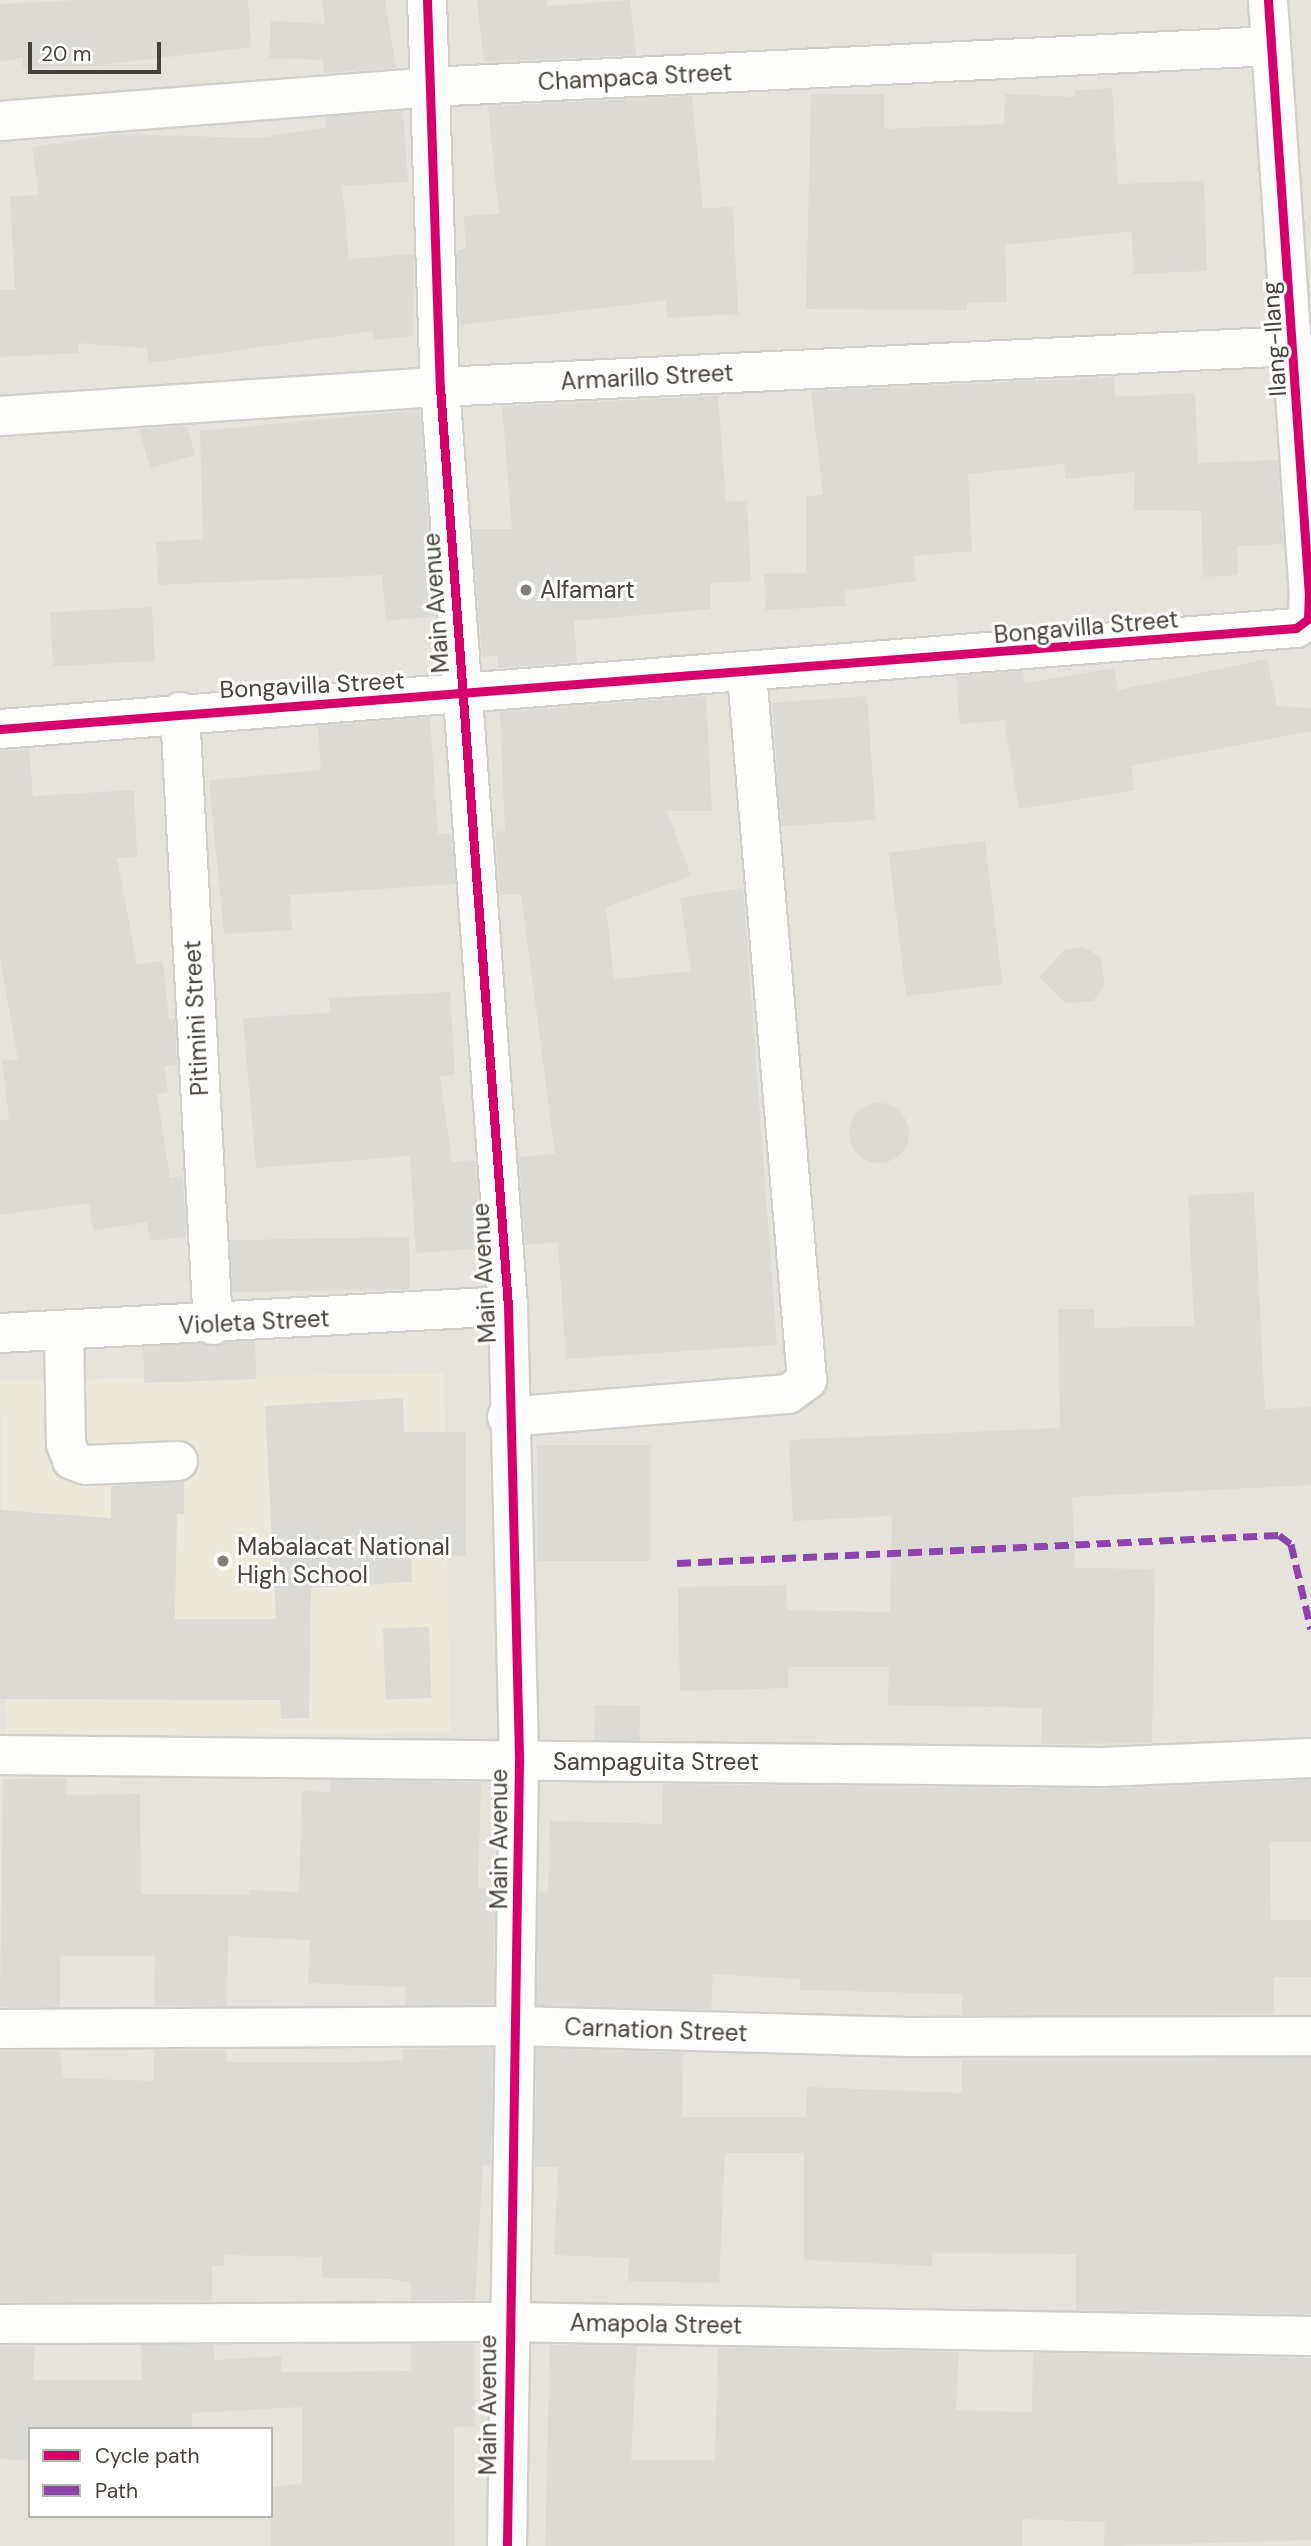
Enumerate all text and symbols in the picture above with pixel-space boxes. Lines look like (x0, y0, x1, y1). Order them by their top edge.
scale bar (32, 28, 164, 72)
text: 20 m (41, 40, 92, 68)
street label: Champaca Street (537, 58, 733, 96)
street label: Ilang-Ilang (1256, 280, 1292, 398)
street label: Armarillo Street (560, 358, 734, 396)
street label: Main Avenue (417, 532, 455, 674)
place label: Alfamart (540, 576, 635, 604)
marker: Alfamart (518, 582, 534, 598)
street label: Bongavilla Street (993, 605, 1179, 649)
street label: Bongavilla Street (219, 666, 405, 704)
street label: Pitimini Street (178, 939, 214, 1097)
street label: Main Avenue (466, 1202, 502, 1344)
street label: Violeta Street (178, 1304, 330, 1340)
place label: Mabalacat National High School (237, 1533, 450, 1589)
marker: Mabalacat National High School (215, 1553, 231, 1569)
street label: Sampaguita Street (553, 1748, 759, 1776)
street label: Main Avenue (485, 1769, 513, 1909)
street label: Carnation Street (564, 2012, 748, 2048)
street label: Amapola Street (570, 2308, 742, 2340)
street label: Main Avenue (474, 2335, 502, 2475)
legend (28, 2427, 273, 2518)
text: Cycle path (95, 2442, 200, 2470)
text: Path (95, 2477, 138, 2505)

